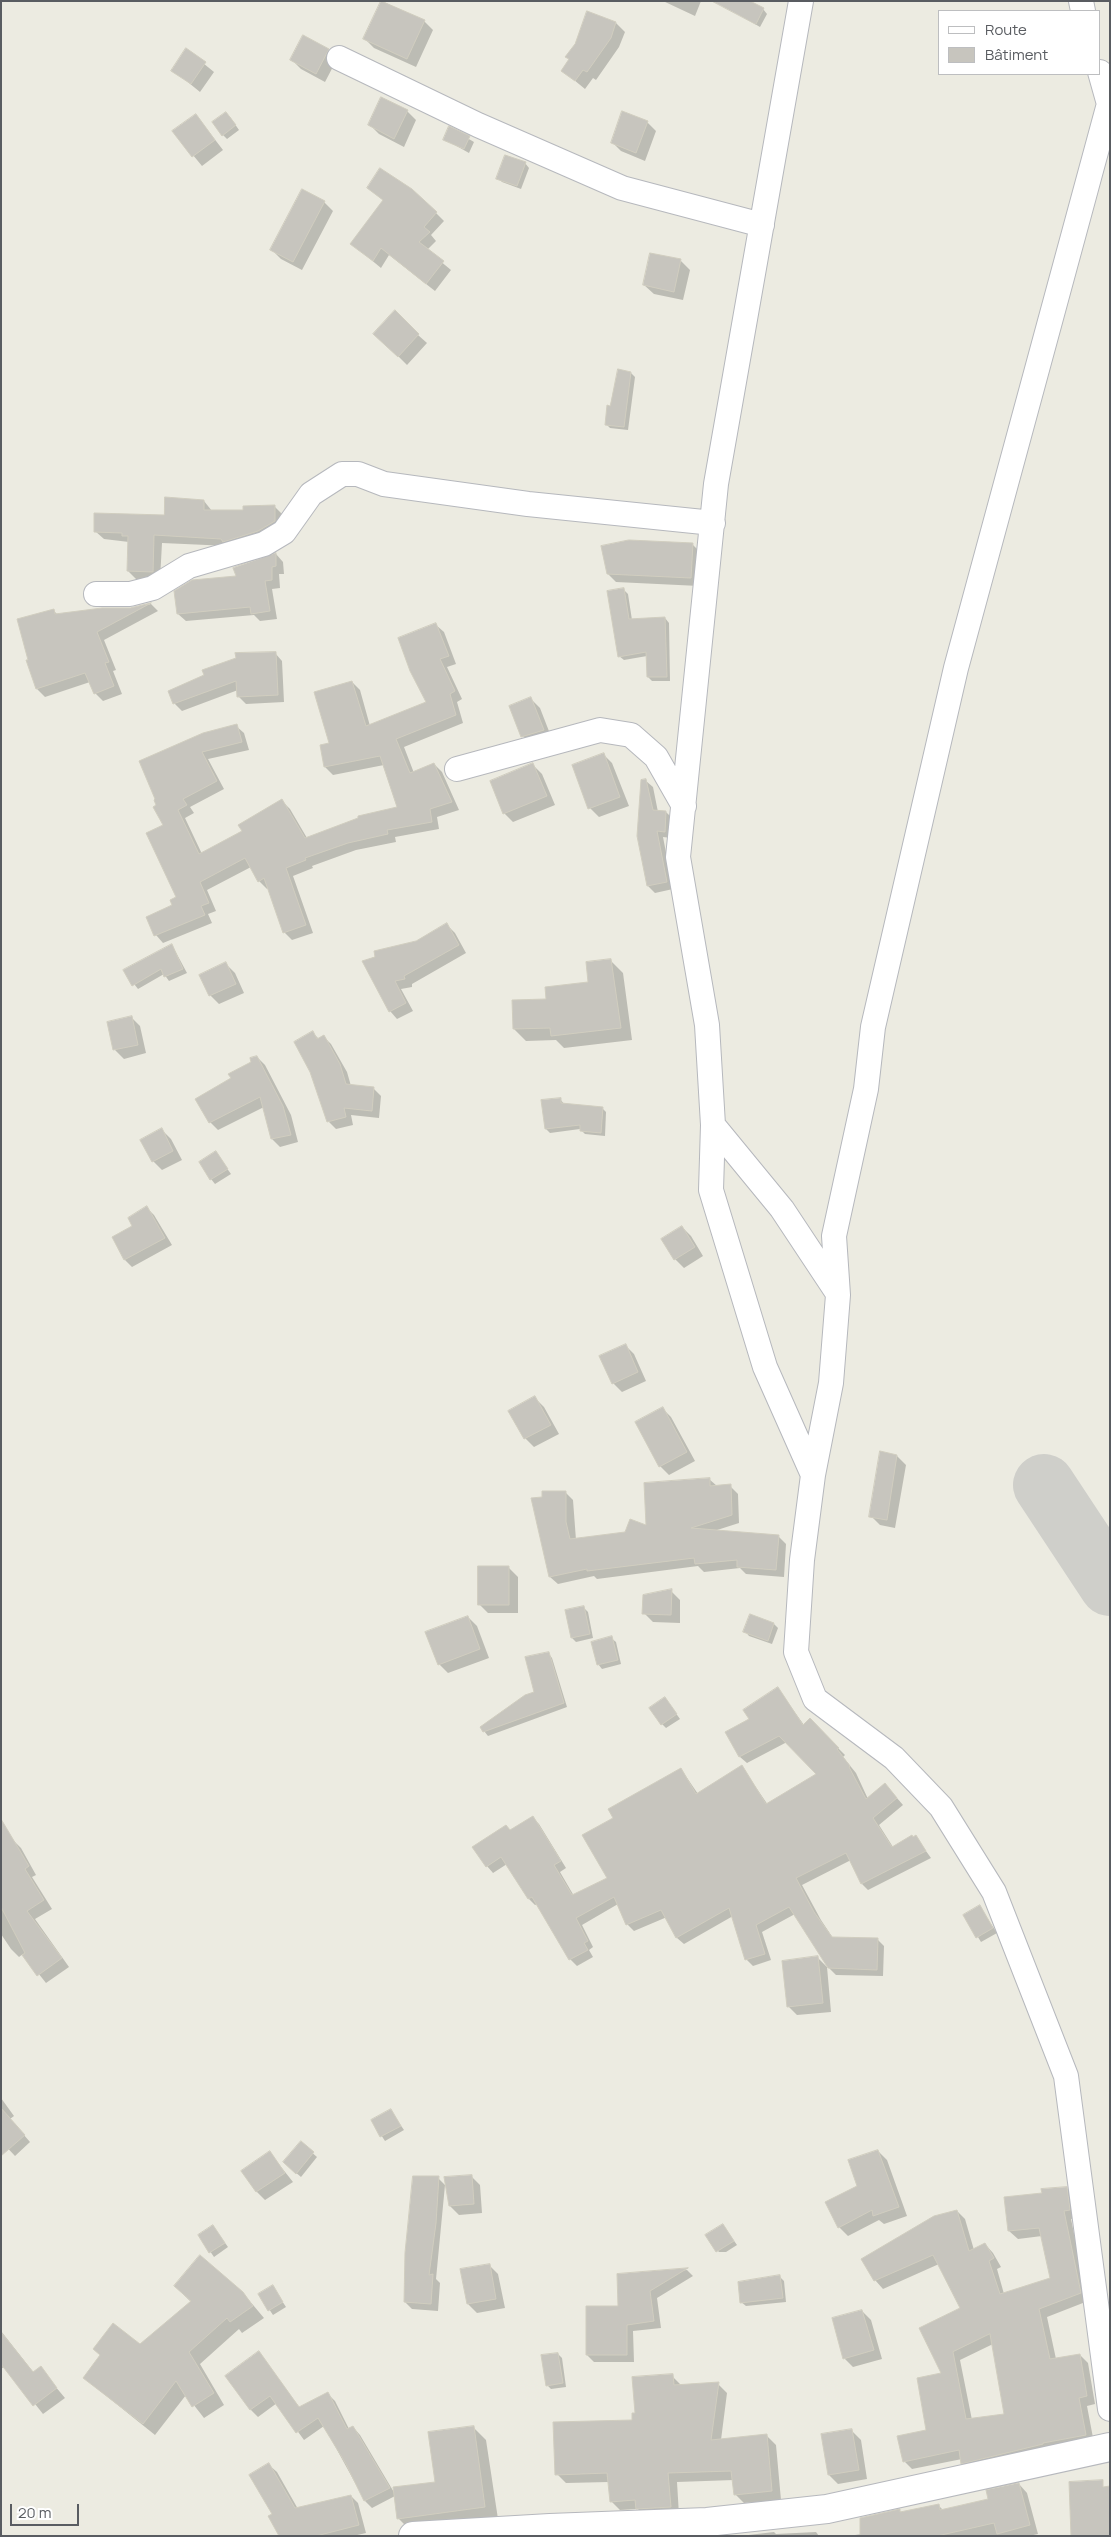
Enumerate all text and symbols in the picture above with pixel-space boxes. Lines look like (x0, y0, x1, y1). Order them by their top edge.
legend (938, 10, 1101, 75)
text: Route (985, 19, 1027, 40)
text: Bâtiment (985, 44, 1048, 65)
scale bar (12, 2494, 81, 2526)
text: 20 m (18, 2502, 51, 2523)

